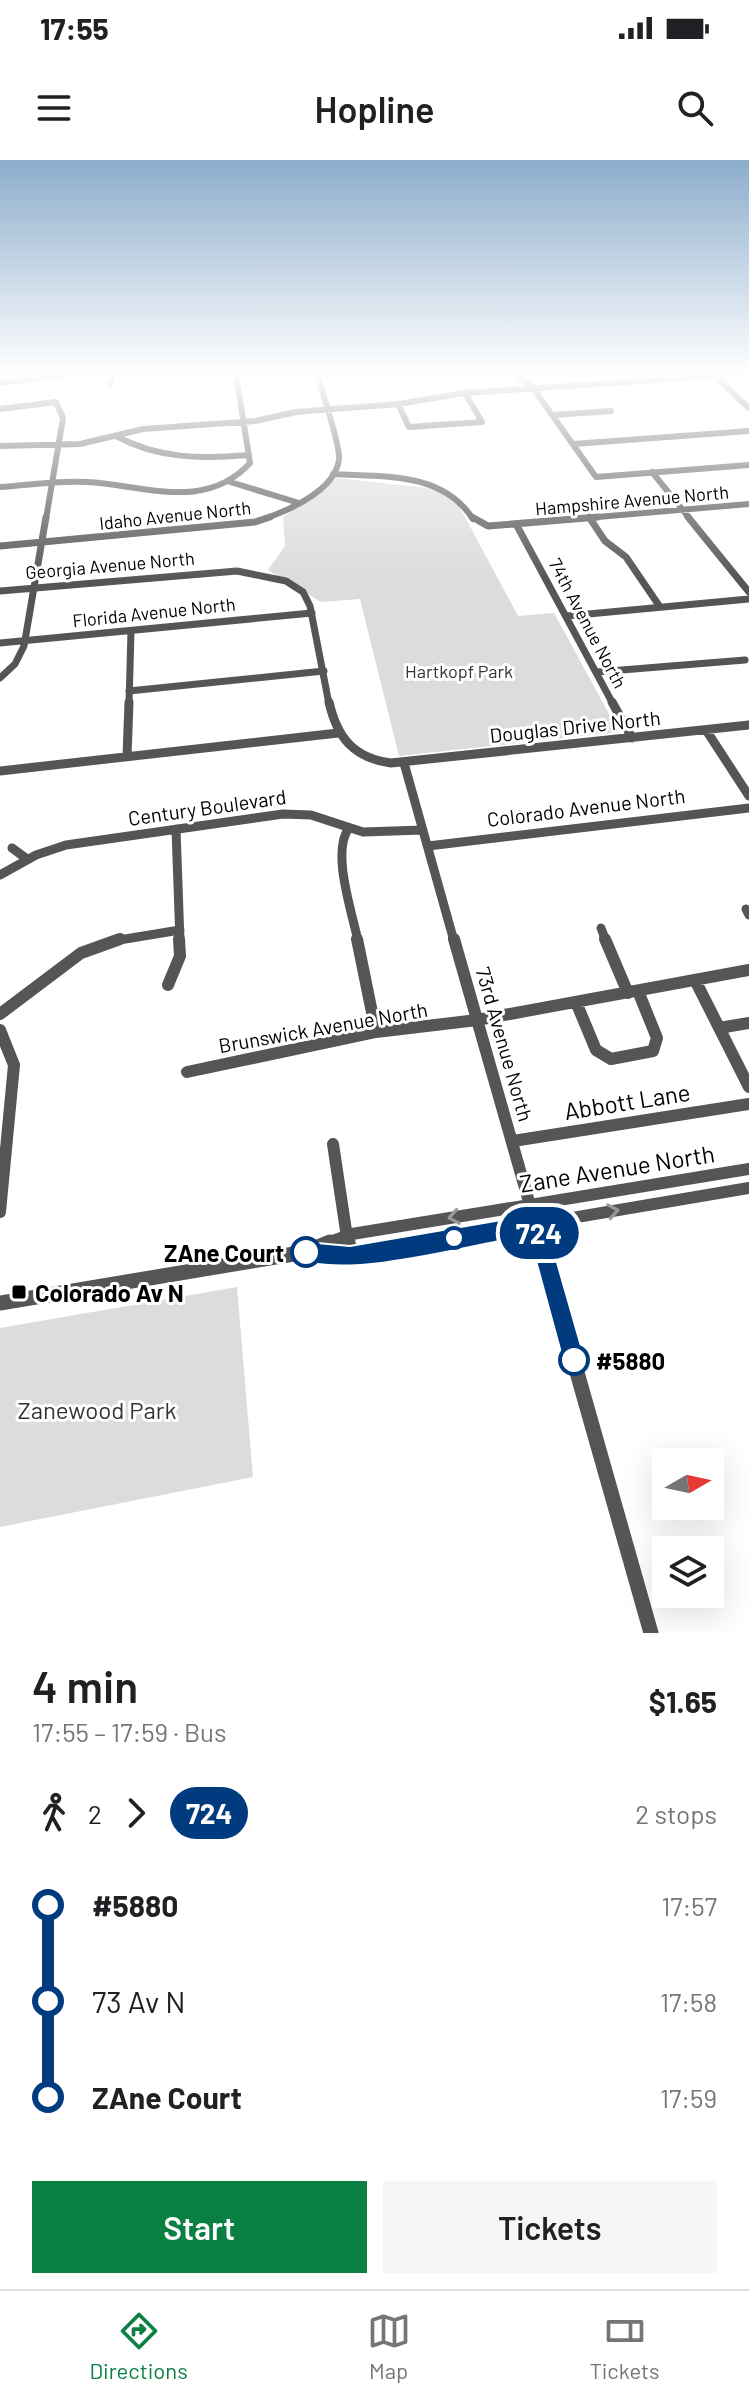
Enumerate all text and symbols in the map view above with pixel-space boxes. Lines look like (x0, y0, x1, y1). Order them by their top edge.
text: 17:55 (40, 10, 109, 46)
icon: menu (32, 86, 76, 130)
icon: search (673, 86, 717, 130)
text: Hopline (315, 87, 434, 130)
street label: Hampshire Avenue North (534, 481, 730, 519)
street label: Idaho Avenue North (98, 496, 252, 534)
street label: Georgia Avenue North (25, 547, 195, 583)
street label: 74th Avenue North (544, 554, 632, 692)
street label: Florida Avenue North (71, 593, 237, 631)
park label: Hartkopf Park (405, 660, 513, 682)
street label: Douglas Drive North (488, 705, 662, 747)
street label: Colorado Avenue North (486, 783, 686, 831)
street label: Century Boulevard (126, 784, 288, 830)
street label: 73rd Avenue North (471, 964, 539, 1124)
street label: Brunswick Avenue North (217, 997, 429, 1057)
street label: Abbott Lane (562, 1077, 692, 1125)
street label: Zane Avenue North (517, 1138, 717, 1198)
one-way arrow (606, 1203, 620, 1220)
line badge: 724 (493, 1207, 585, 1259)
one-way arrow (447, 1208, 460, 1225)
text: 724 (516, 1216, 562, 1250)
unlabelled marker (443, 1227, 465, 1249)
marker: ZAne Court (291, 1237, 321, 1267)
place label: ZAne Court (164, 1238, 284, 1267)
place label: Colorado Av N (35, 1278, 184, 1307)
marker: Colorado Av N (10, 1283, 28, 1301)
marker: #5880 (559, 1345, 589, 1375)
place label: #5880 (596, 1346, 665, 1375)
park label: Zanewood Park (18, 1395, 176, 1424)
north arrow (652, 1448, 724, 1520)
map controls (652, 1448, 724, 1608)
button: layers (652, 1536, 724, 1608)
text: 4 min (32, 1659, 138, 1712)
text: $1.65 (649, 1683, 717, 1719)
text: 17:55 – 17:59 · Bus (32, 1716, 226, 1747)
icon: walk (32, 1791, 76, 1835)
icon: forward (114, 1791, 158, 1835)
text: 724 (186, 1796, 232, 1830)
text: 2 (88, 1798, 102, 1829)
text: 2 stops (635, 1798, 717, 1829)
text: #5880 (92, 1887, 178, 1923)
text: 17:57 (661, 1890, 717, 1921)
text: 73 Av N (92, 1983, 186, 2019)
text: 17:58 (660, 1986, 717, 2017)
text: ZAne Court (92, 2079, 242, 2115)
text: 17:59 (660, 2082, 717, 2113)
button: Start (32, 2181, 367, 2273)
button: Tickets (383, 2181, 717, 2273)
tab: Directions (89, 2309, 188, 2383)
tab: Map (367, 2309, 411, 2383)
tab: Tickets (590, 2309, 660, 2383)

